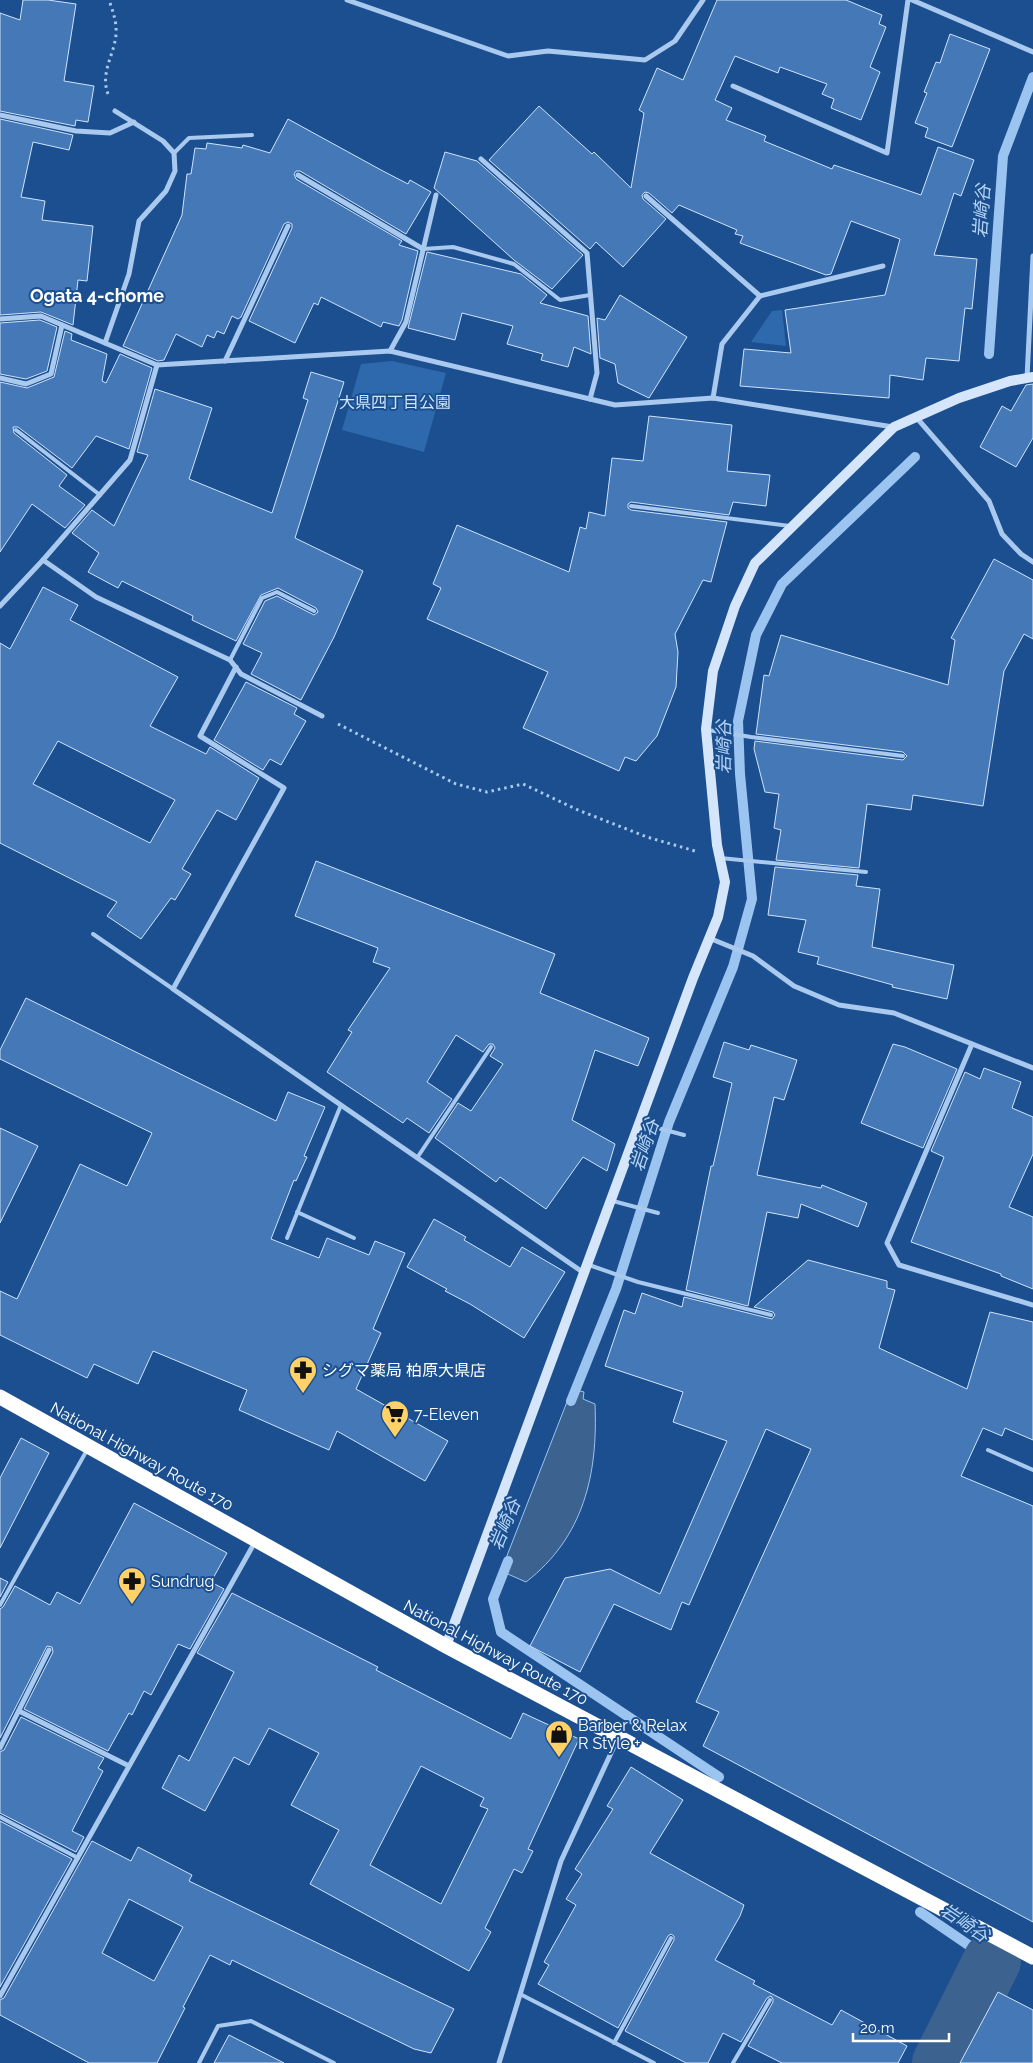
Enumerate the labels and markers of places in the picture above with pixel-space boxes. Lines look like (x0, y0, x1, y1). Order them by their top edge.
pharmacy icon: シグマ薬局 柏原大県店 (288, 1355, 318, 1394)
place label: シグマ薬局 柏原大県店 (322, 1361, 486, 1380)
supermarket icon: 7-Eleven (380, 1399, 410, 1438)
place label: 7-Eleven (414, 1405, 479, 1424)
pharmacy icon: Sundrug (117, 1566, 147, 1605)
place label: Sundrug (151, 1572, 215, 1591)
place label: Barber & Relax R Style + (578, 1716, 687, 1753)
shop icon: Barber & Relax R Style + (544, 1719, 574, 1758)

